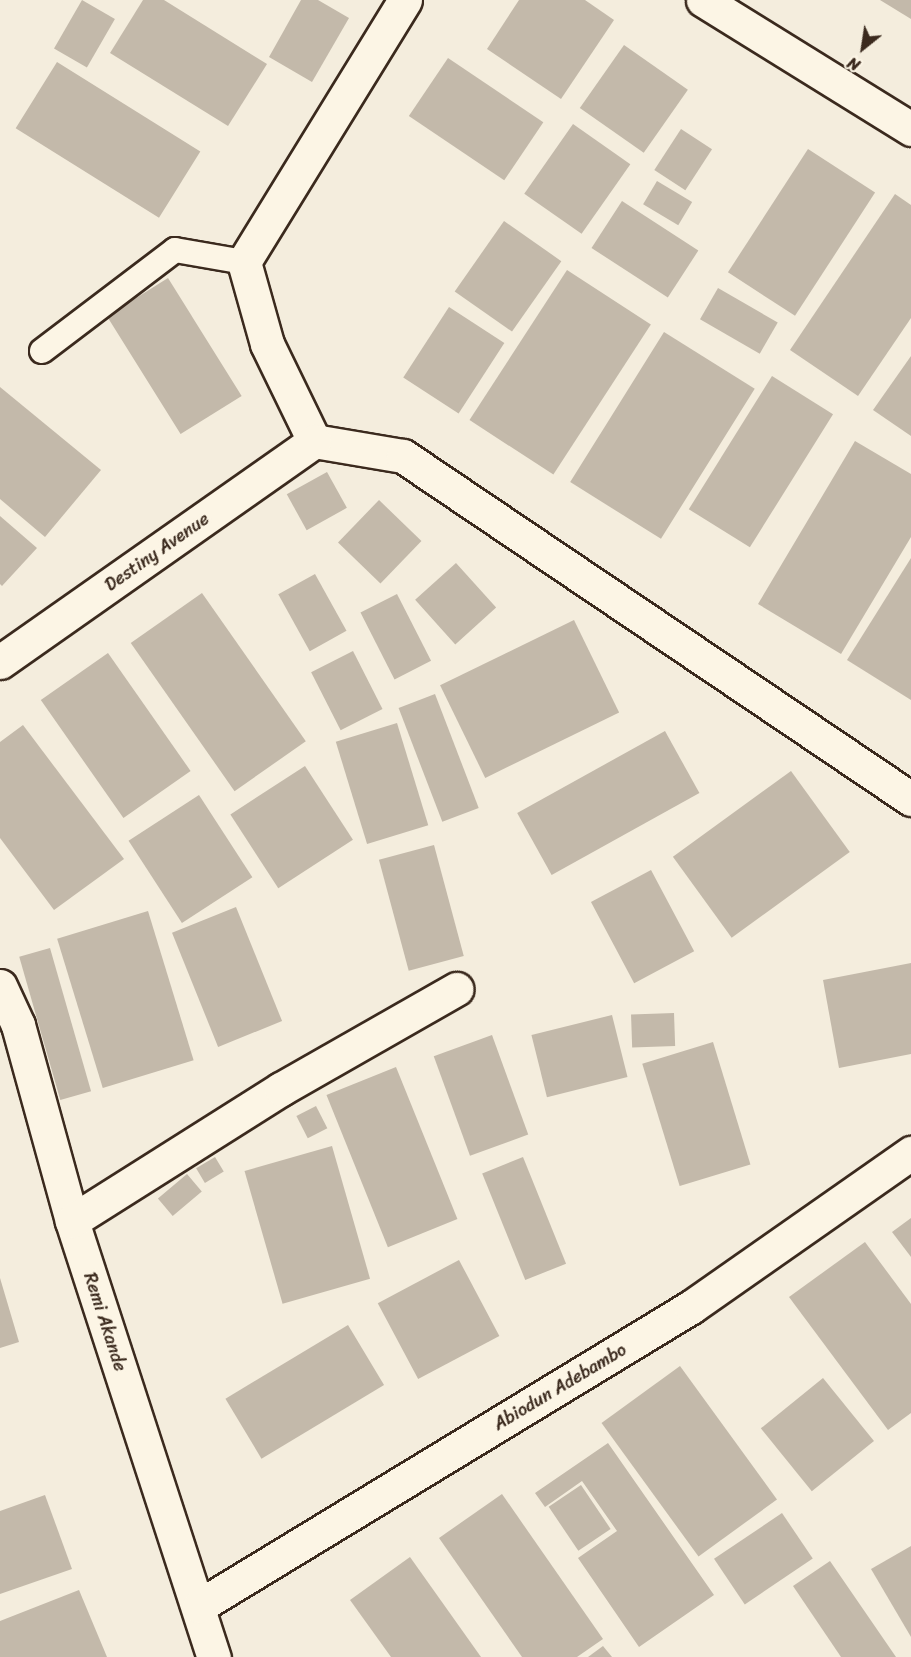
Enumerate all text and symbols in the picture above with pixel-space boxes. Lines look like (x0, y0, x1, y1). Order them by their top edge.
north arrow (833, 18, 893, 78)
text: N (842, 49, 866, 79)
street label: Destiny Avenue (101, 508, 213, 596)
street label: Remi Akande (79, 1270, 131, 1374)
street label: Abiodun Adebambo (490, 1339, 630, 1435)

